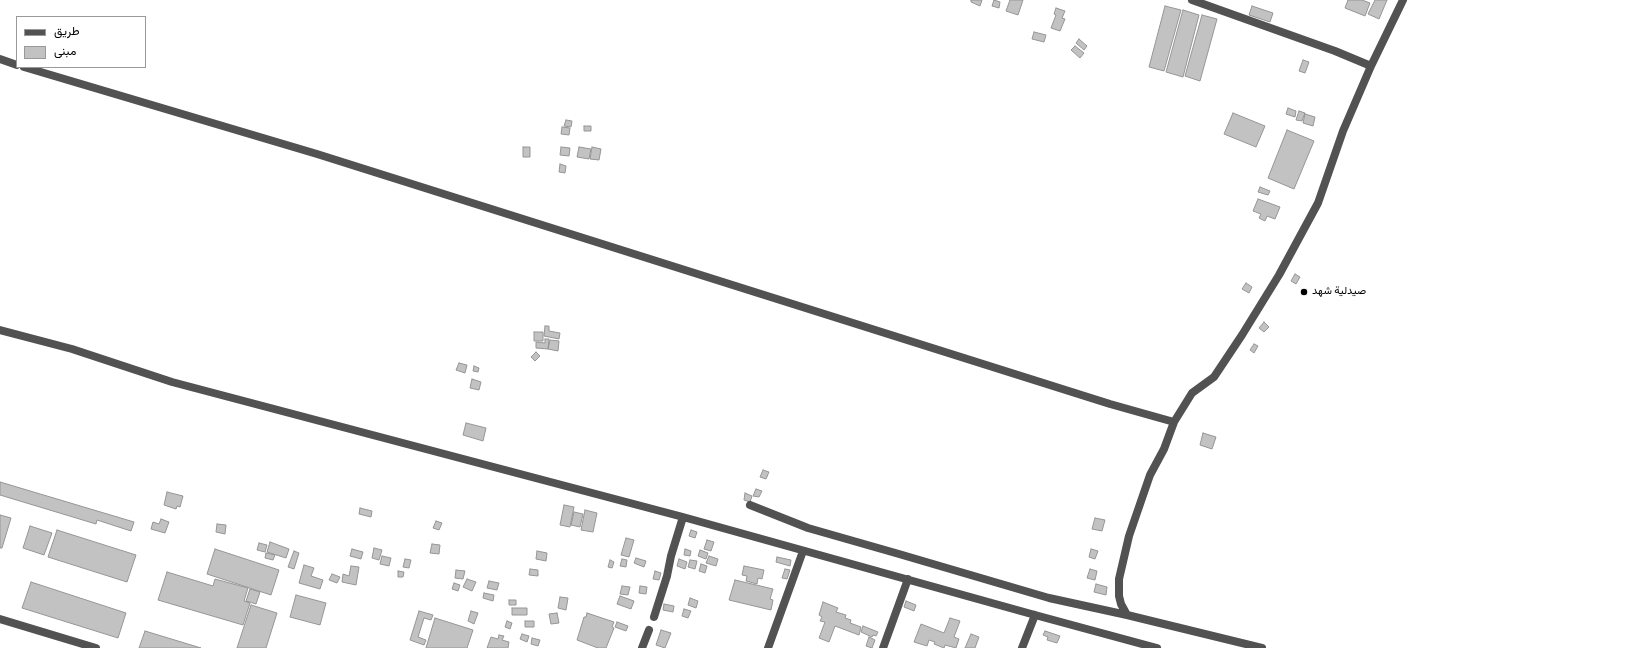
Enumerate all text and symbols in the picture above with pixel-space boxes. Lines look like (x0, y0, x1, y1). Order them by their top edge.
legend (16, 16, 146, 68)
text: طريق (54, 23, 79, 40)
text: مبنى (54, 43, 76, 60)
place label: صيدلية شهد (1312, 285, 1366, 299)
marker: صيدلية شهد (1299, 287, 1309, 297)

